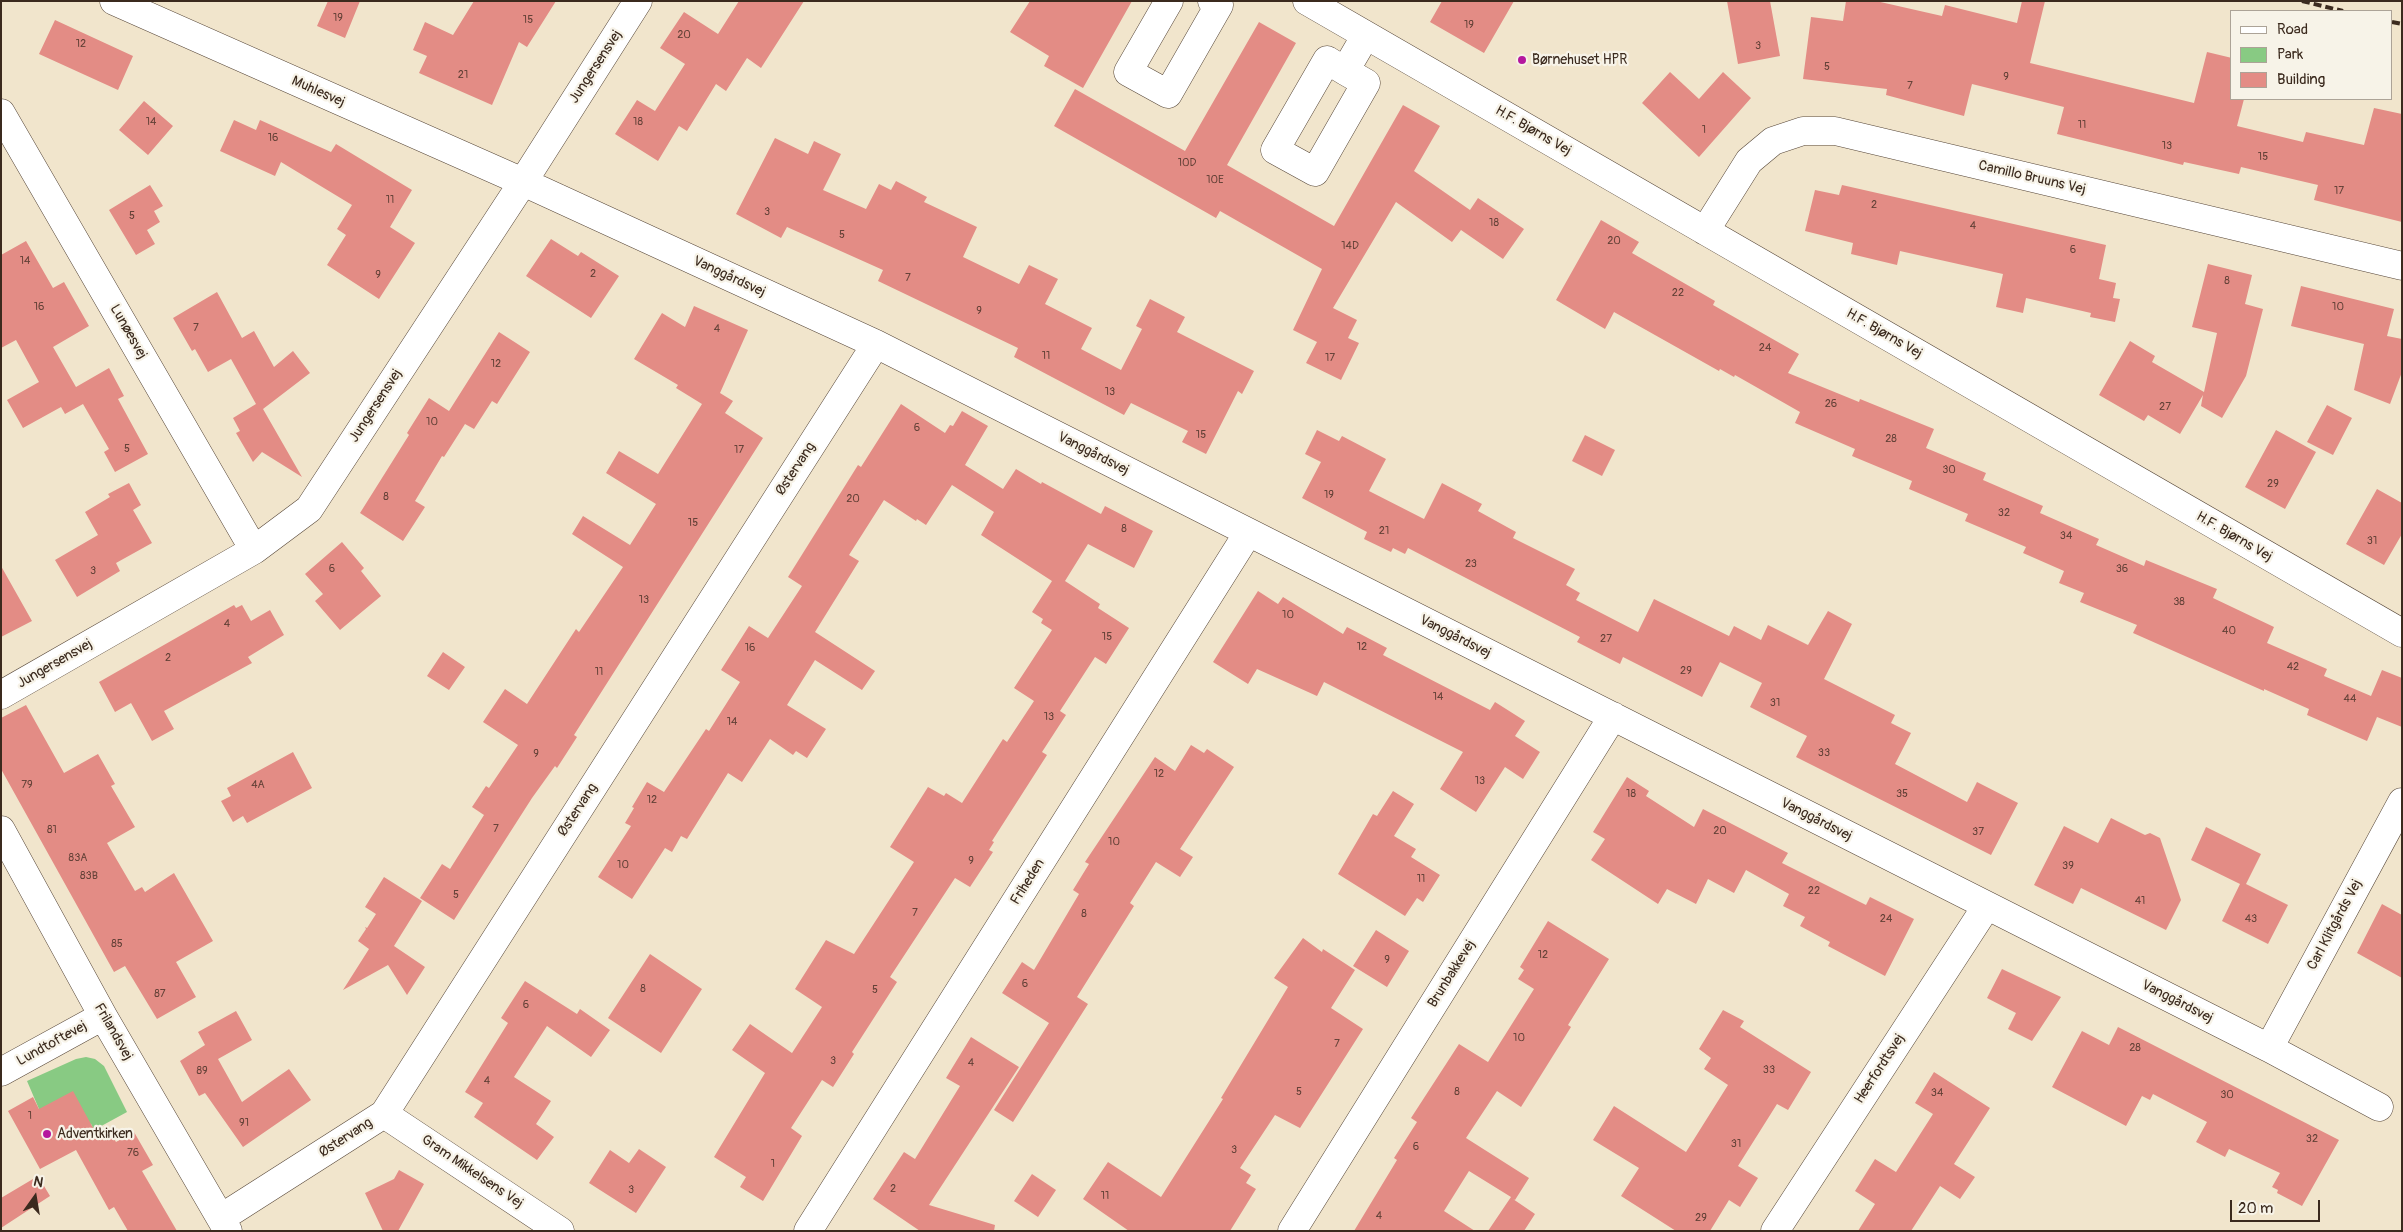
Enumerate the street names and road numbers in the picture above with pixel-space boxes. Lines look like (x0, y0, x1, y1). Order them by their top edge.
street label: Jungersensvej (566, 27, 626, 107)
street label: Muhlesvej (289, 73, 347, 111)
street label: H.F. Bjørns Vej (1492, 102, 1574, 160)
street label: Camillo Bruuns Vej (1977, 157, 2087, 199)
street label: Vanggårdsvej (690, 253, 768, 301)
street label: Lunøesvej (106, 302, 150, 362)
street label: H.F. Bjørns Vej (1843, 305, 1925, 363)
street label: Jungersensvej (346, 366, 406, 446)
street label: Vanggårdsvej (1054, 429, 1132, 479)
street label: Østervang (773, 439, 819, 499)
street label: H.F. Bjørns Vej (2193, 508, 2275, 566)
street label: Vanggårdsvej (1416, 612, 1494, 662)
street label: Jungersensvej (15, 636, 95, 692)
street label: Østervang (555, 780, 601, 840)
street label: Vanggårdsvej (1777, 795, 1855, 845)
street label: Friheden (1007, 856, 1049, 908)
street label: Carl Klitgårds Vej (2304, 877, 2366, 973)
street label: Brunbakkevej (1425, 937, 1479, 1011)
street label: Vanggårdsvej (2138, 977, 2216, 1027)
street label: Frilandsvej (90, 1001, 136, 1063)
street label: Lundtoftevej (14, 1018, 90, 1070)
street label: Heerfordtsvej (1851, 1031, 1909, 1107)
street label: Østervang (316, 1115, 376, 1161)
street label: Gram Mikkelsens Vej (418, 1132, 526, 1212)

